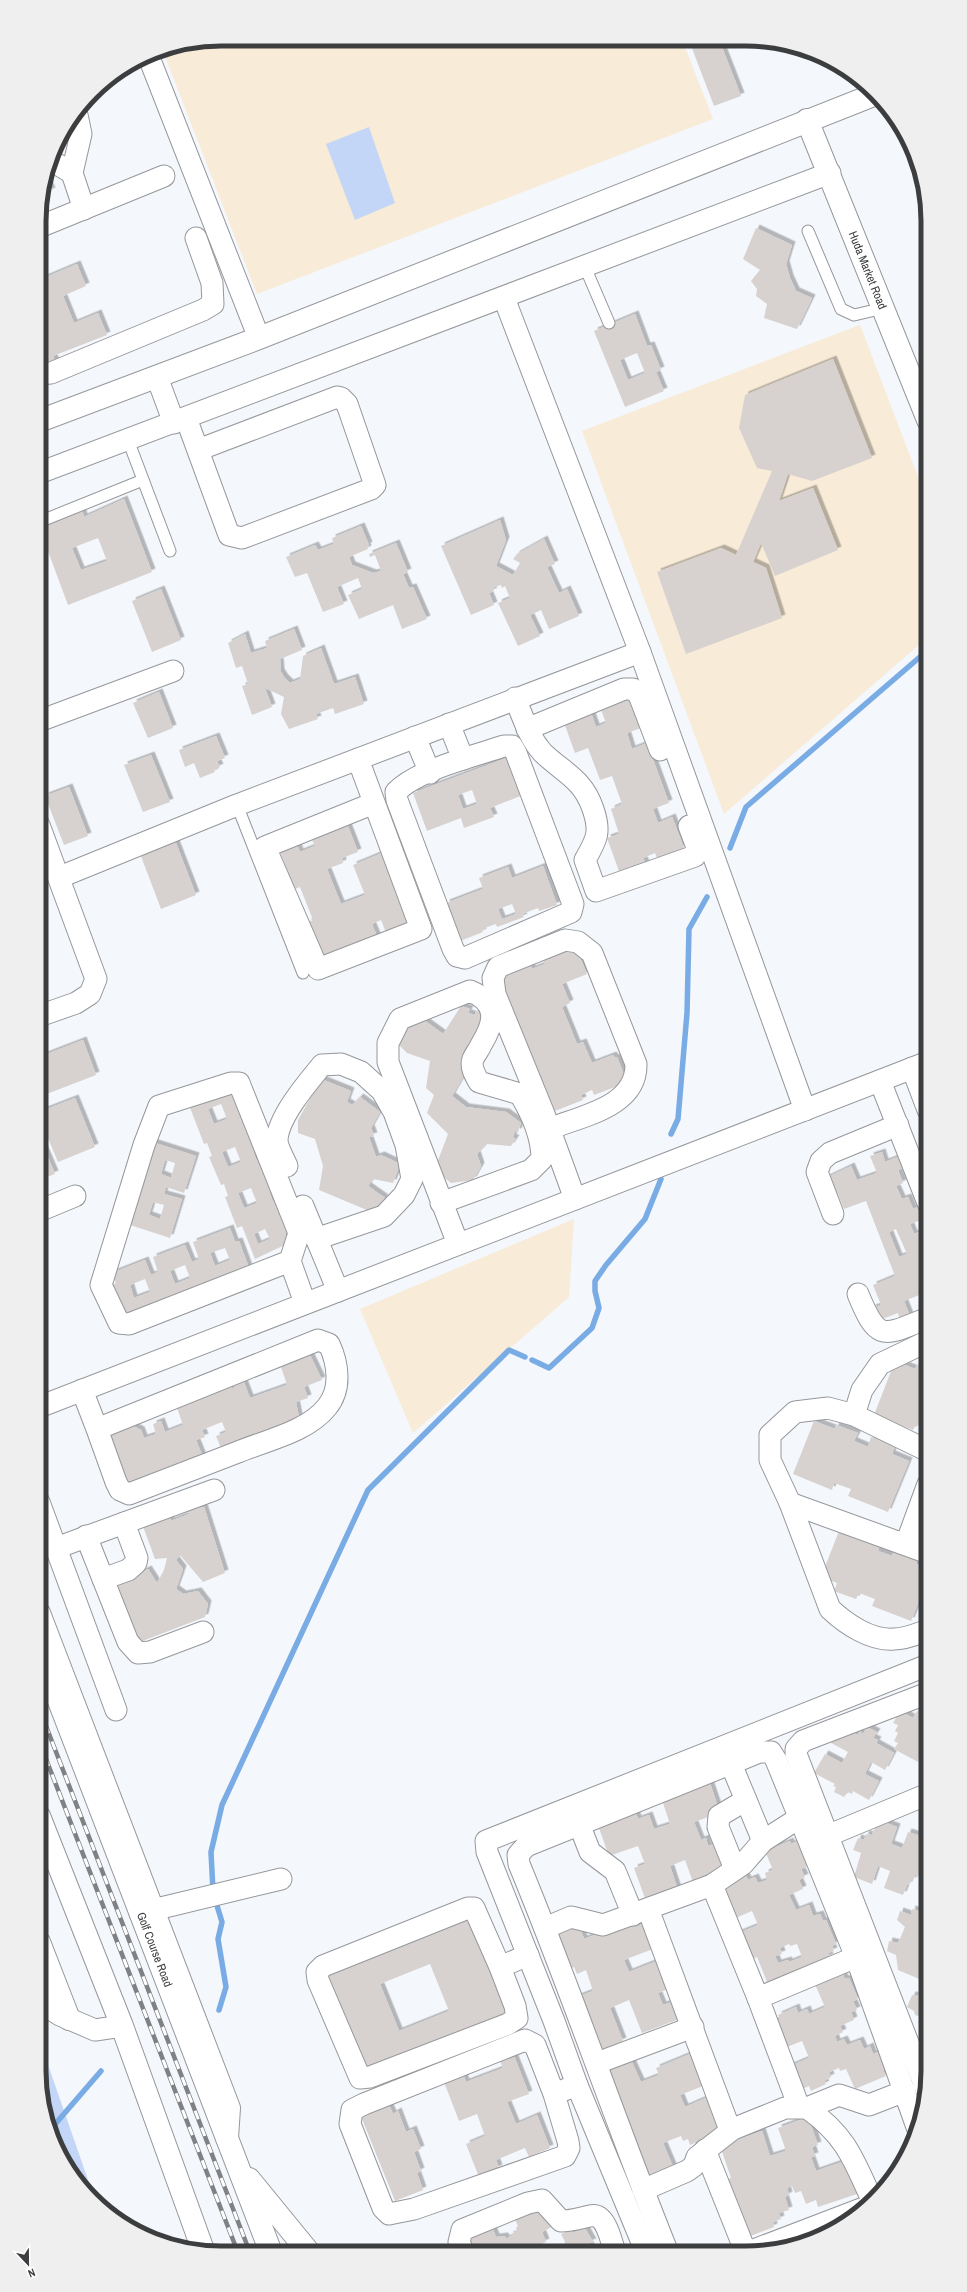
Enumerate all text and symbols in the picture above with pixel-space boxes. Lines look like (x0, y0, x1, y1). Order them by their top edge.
street label: Huda Market Road (845, 229, 890, 312)
street label: Golf Course Road (133, 1910, 176, 1989)
north arrow (8, 2244, 48, 2284)
text: N (26, 2266, 37, 2281)

